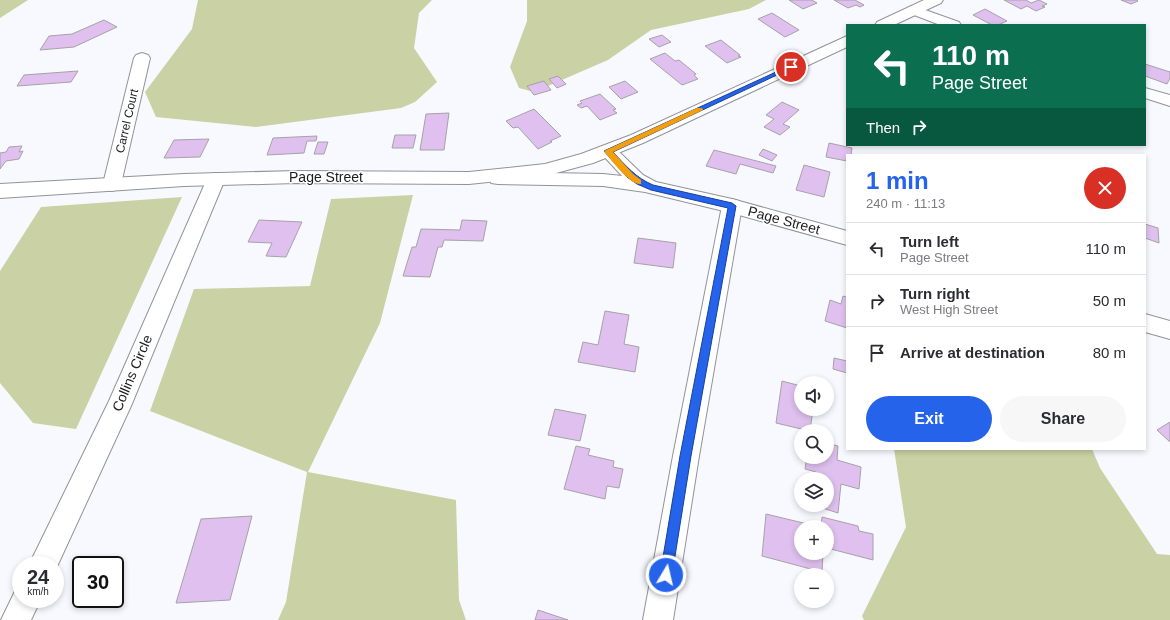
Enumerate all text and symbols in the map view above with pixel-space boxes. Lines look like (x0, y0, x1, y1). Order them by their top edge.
icon: left (866, 40, 918, 92)
text: 110 m (932, 40, 1010, 71)
pin (774, 50, 808, 84)
icon: arrive (780, 56, 802, 78)
text: Page Street (932, 73, 1027, 93)
street label: Carrel Court (113, 87, 141, 154)
icon: right (908, 116, 930, 138)
text: Then (866, 119, 900, 136)
text: 1 min (866, 167, 929, 194)
button: close (1084, 167, 1126, 209)
street label: Page Street (289, 169, 363, 185)
text: 240 m · 11:13 (866, 196, 945, 211)
street label: Page Street (746, 203, 822, 237)
text: Turn left (900, 233, 959, 250)
icon: left (866, 238, 888, 260)
text: 110 m (1085, 240, 1126, 257)
text: Page Street (900, 250, 969, 265)
text: Turn right (900, 285, 970, 302)
icon: right (866, 290, 888, 312)
text: 50 m (1093, 292, 1126, 309)
text: West High Street (900, 302, 998, 317)
street label: Collins Circle (109, 332, 155, 414)
icon: arrive (866, 342, 888, 364)
text: Arrive at destination (900, 344, 1045, 361)
text: 80 m (1093, 344, 1126, 361)
map controls (794, 376, 834, 608)
button: sound (794, 376, 834, 416)
button: Exit (866, 396, 992, 442)
button: Share (1000, 396, 1126, 442)
button: search (794, 424, 834, 464)
button: layers (794, 472, 834, 512)
button: + (794, 520, 834, 560)
position arrow (645, 554, 687, 596)
speed limit sign: 30 (72, 556, 124, 608)
text: 24 (27, 566, 49, 588)
button: − (794, 568, 834, 608)
text: km/h (27, 586, 49, 597)

